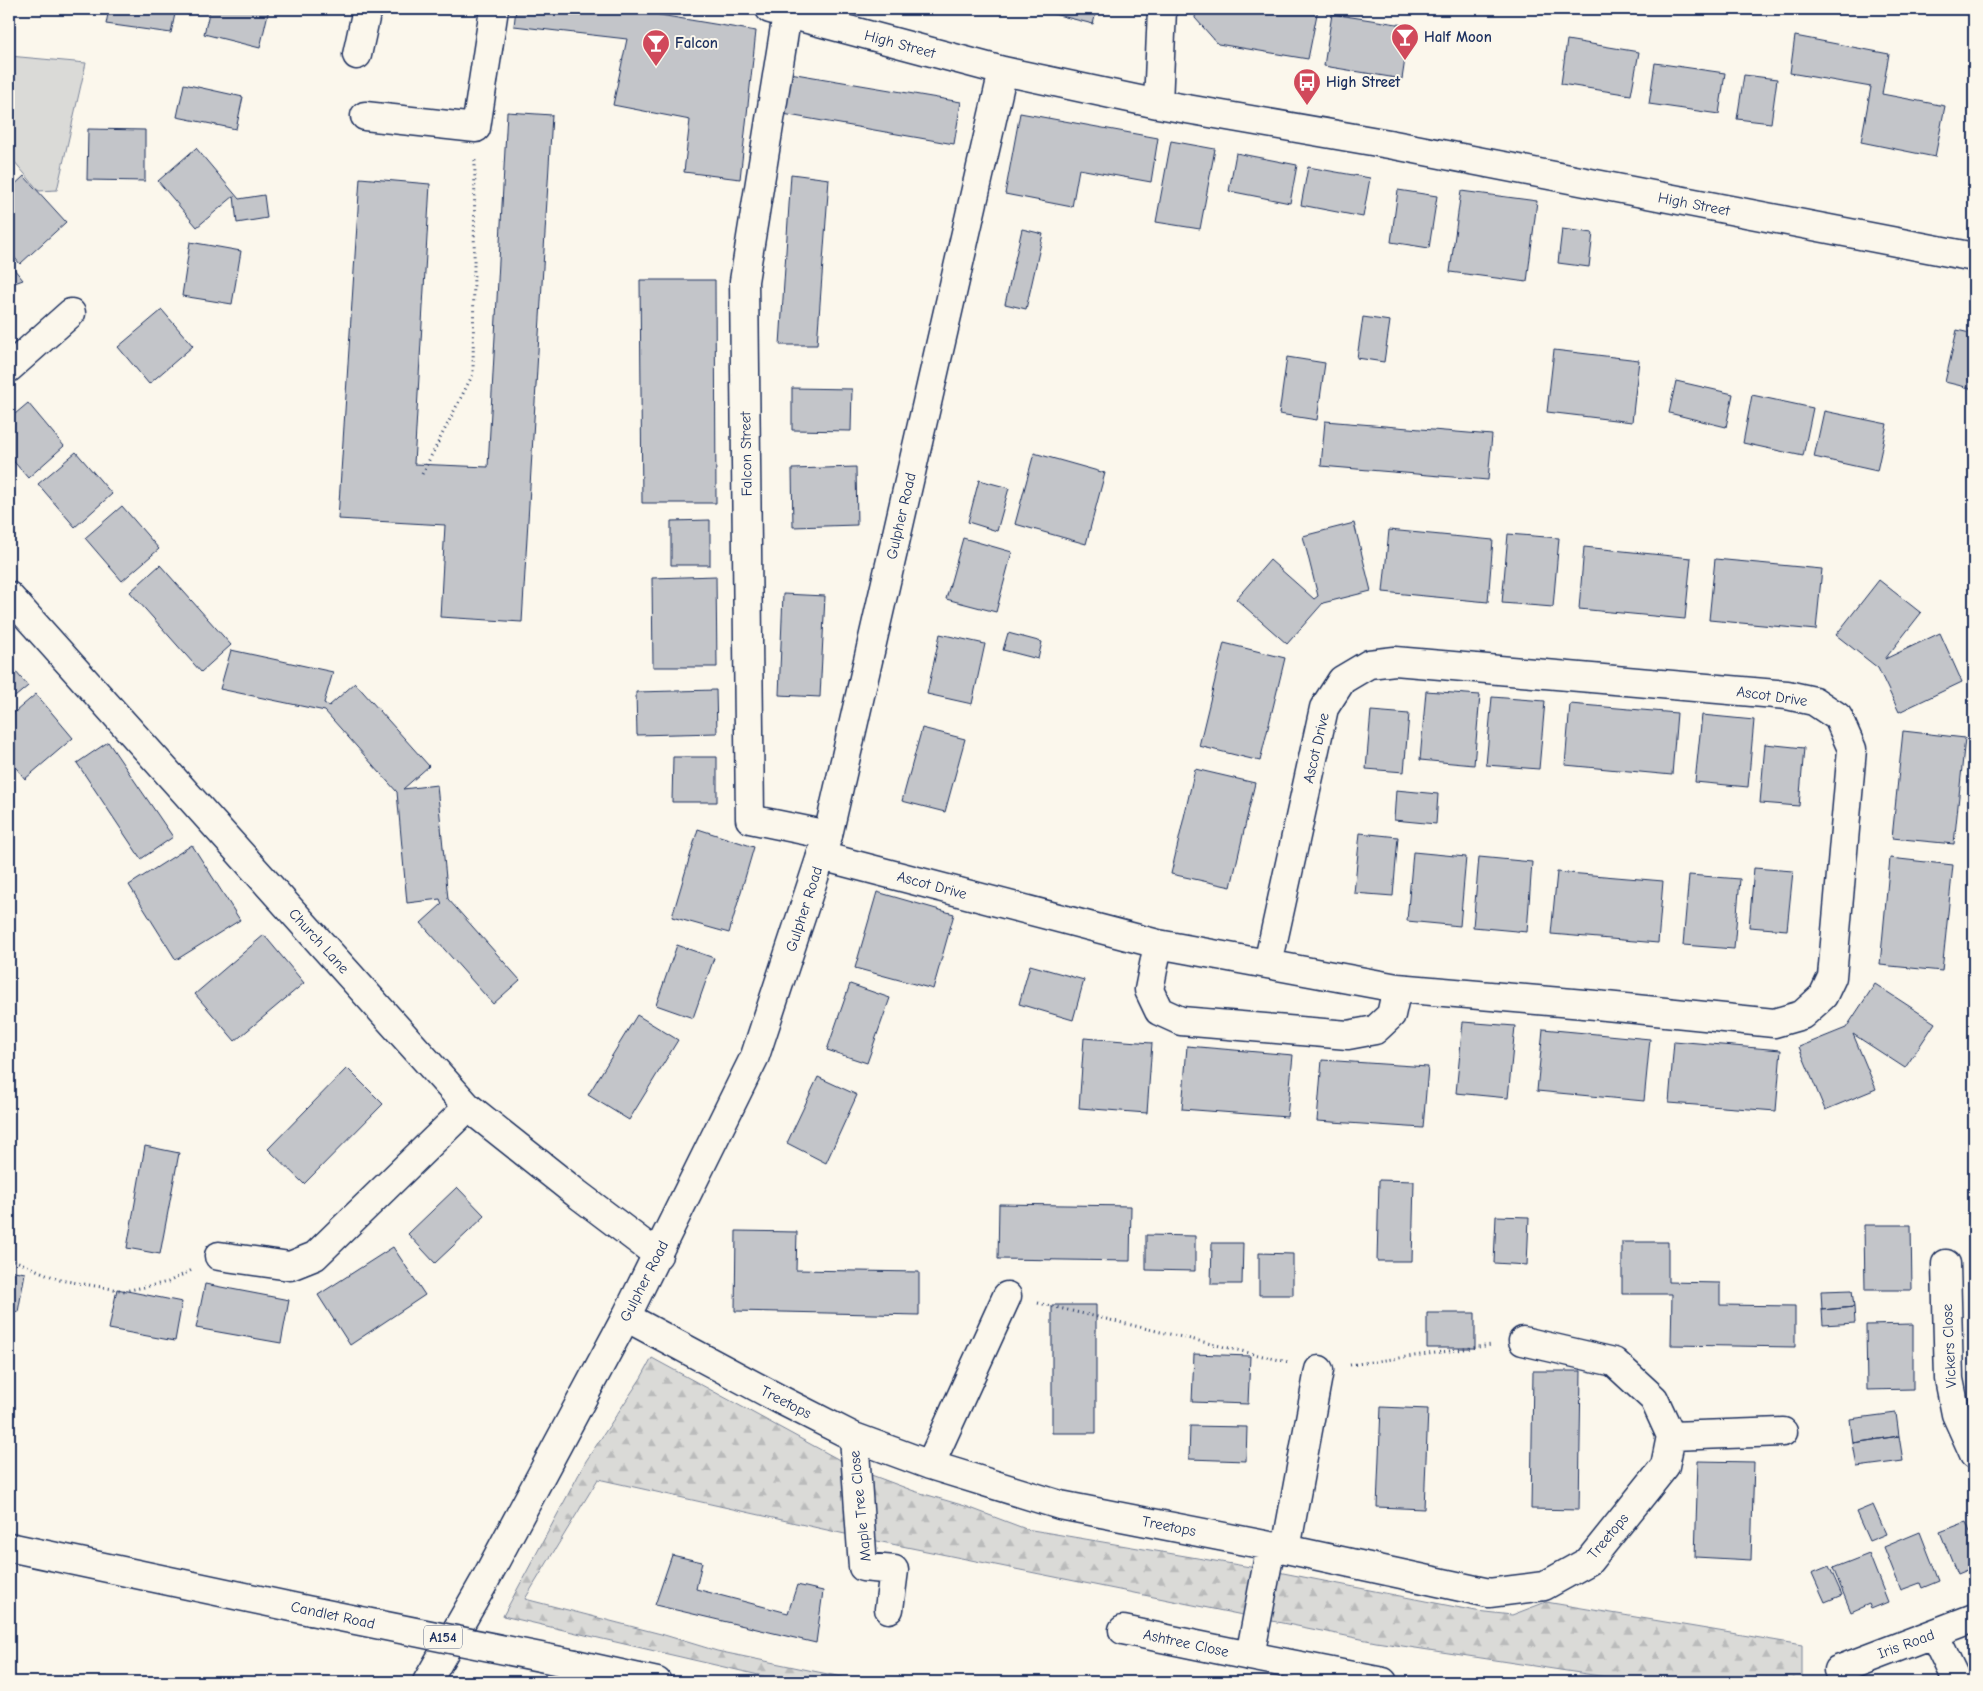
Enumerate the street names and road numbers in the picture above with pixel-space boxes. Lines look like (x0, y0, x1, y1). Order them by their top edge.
street label: High Street (863, 26, 938, 62)
street label: High Street (1657, 188, 1732, 220)
street label: Falcon Street (736, 411, 756, 497)
street label: Gulpher Road (882, 471, 920, 561)
street label: Ascot Drive (1735, 682, 1809, 710)
street label: Ascot Drive (1299, 711, 1333, 785)
street label: Gulpher Road (782, 864, 826, 954)
street label: Ascot Drive (895, 867, 969, 903)
street label: Church Lane (285, 905, 353, 978)
street label: Gulpher Road (616, 1237, 672, 1325)
street label: Vickers Close (1938, 1303, 1960, 1389)
street label: Treetops (758, 1382, 814, 1422)
street label: Maple Tree Close (845, 1449, 875, 1562)
street label: Treetops (1584, 1509, 1632, 1563)
street label: Treetops (1141, 1512, 1197, 1540)
street label: Candlet Road (289, 1597, 377, 1633)
road number: A154 (424, 1625, 462, 1648)
street label: Ashtree Close (1142, 1625, 1231, 1661)
street label: Iris Road (1875, 1625, 1937, 1663)

